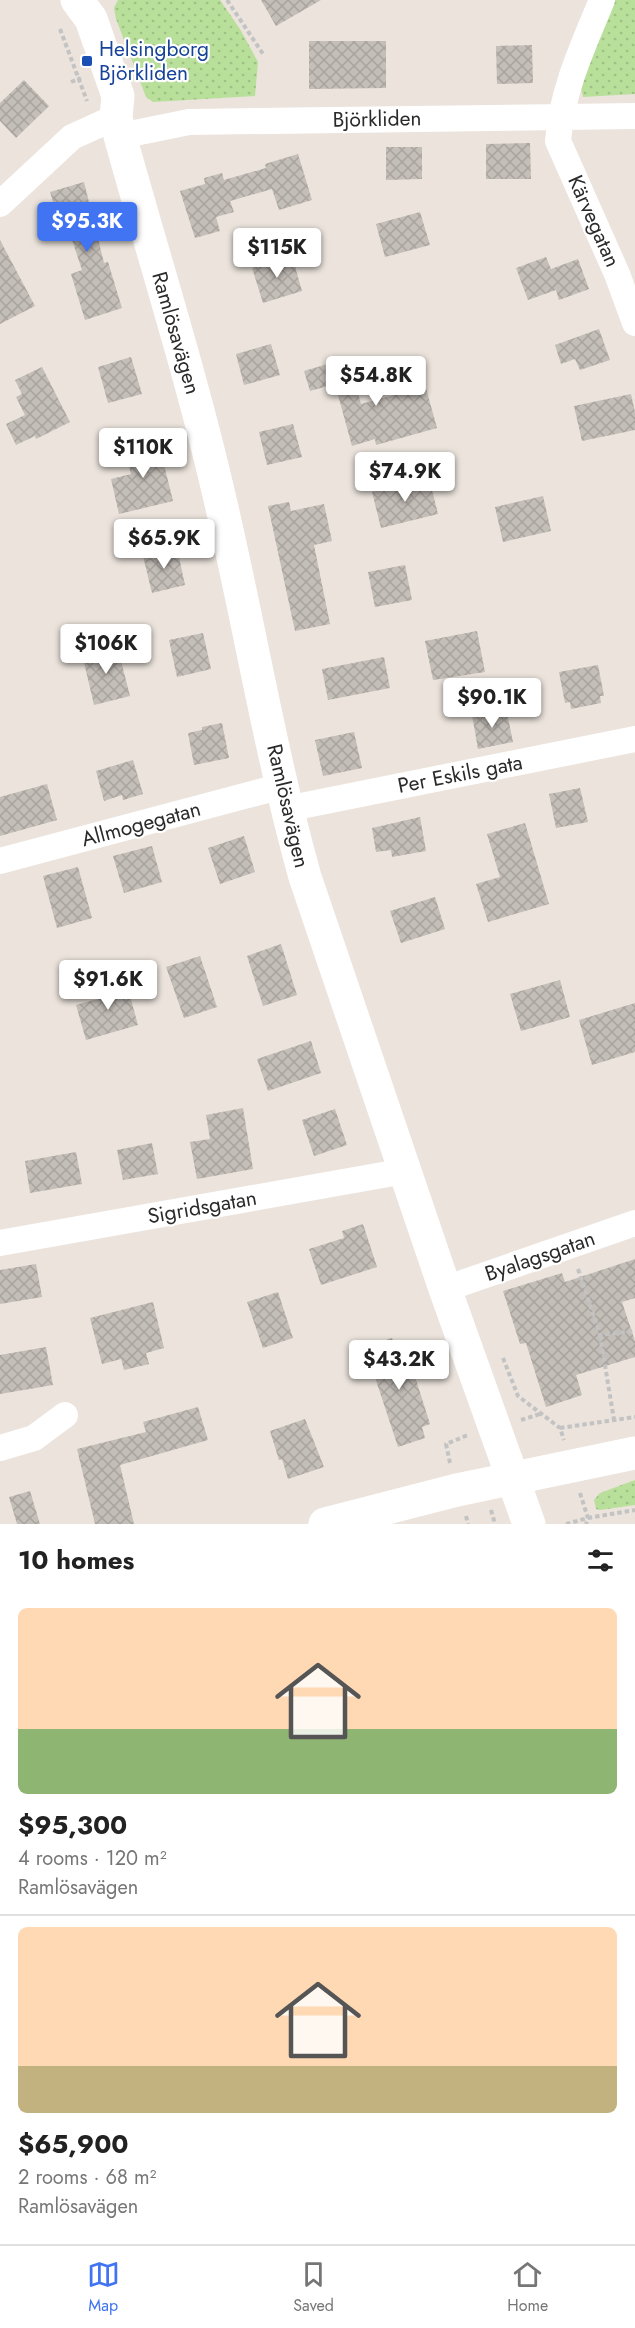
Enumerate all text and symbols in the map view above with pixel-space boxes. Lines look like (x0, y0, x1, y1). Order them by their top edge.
place label: Helsingborg Björkliden (99, 34, 209, 88)
marker: Helsingborg Björkliden (80, 54, 94, 68)
street label: Björkliden (332, 103, 422, 135)
street label: Kärvegatan (560, 170, 628, 272)
pin: $95.3K (38, 202, 136, 253)
text: $95.3K (51, 207, 123, 236)
pin: $115K (235, 228, 319, 279)
text: $115K (247, 233, 307, 262)
street label: Ramlösavägen (144, 268, 208, 398)
pin: $54.8K (327, 356, 425, 407)
text: $54.8K (340, 361, 412, 390)
pin: $110K (101, 428, 185, 479)
text: $110K (113, 433, 173, 462)
pin: $74.9K (356, 452, 454, 503)
text: $74.9K (369, 457, 441, 486)
pin: $65.9K (115, 519, 213, 570)
text: $65.9K (128, 524, 200, 553)
pin: $106K (64, 624, 148, 675)
text: $106K (74, 629, 138, 658)
pin: $90.1K (443, 678, 541, 729)
text: $90.1K (457, 683, 527, 712)
street label: Ramlösavägen (259, 741, 317, 871)
street label: Per Eskils gata (395, 747, 525, 801)
street label: Allmogegatan (78, 794, 204, 854)
pin: $91.6K (59, 960, 157, 1011)
text: $91.6K (73, 965, 143, 994)
street label: Sigridsgatan (145, 1183, 259, 1231)
street label: Byalagsgatan (481, 1223, 599, 1289)
pin: $43.2K (350, 1340, 448, 1391)
text: $43.2K (363, 1345, 435, 1374)
text: 10 homes (18, 1541, 134, 1579)
icon: filters (584, 1544, 617, 1577)
icon: home (264, 1647, 372, 1755)
text: $95,300 (18, 1806, 127, 1844)
text: 4 rooms · 120 m² (18, 1844, 167, 1873)
text: Ramlösavägen (18, 1873, 138, 1902)
icon: home (264, 1966, 372, 2074)
text: $65,900 (18, 2125, 129, 2163)
text: 2 rooms · 68 m² (18, 2163, 156, 2192)
text: Ramlösavägen (18, 2192, 138, 2221)
tab: Map (87, 2258, 120, 2317)
tab: Saved (293, 2258, 334, 2317)
tab: Home (507, 2258, 548, 2317)

